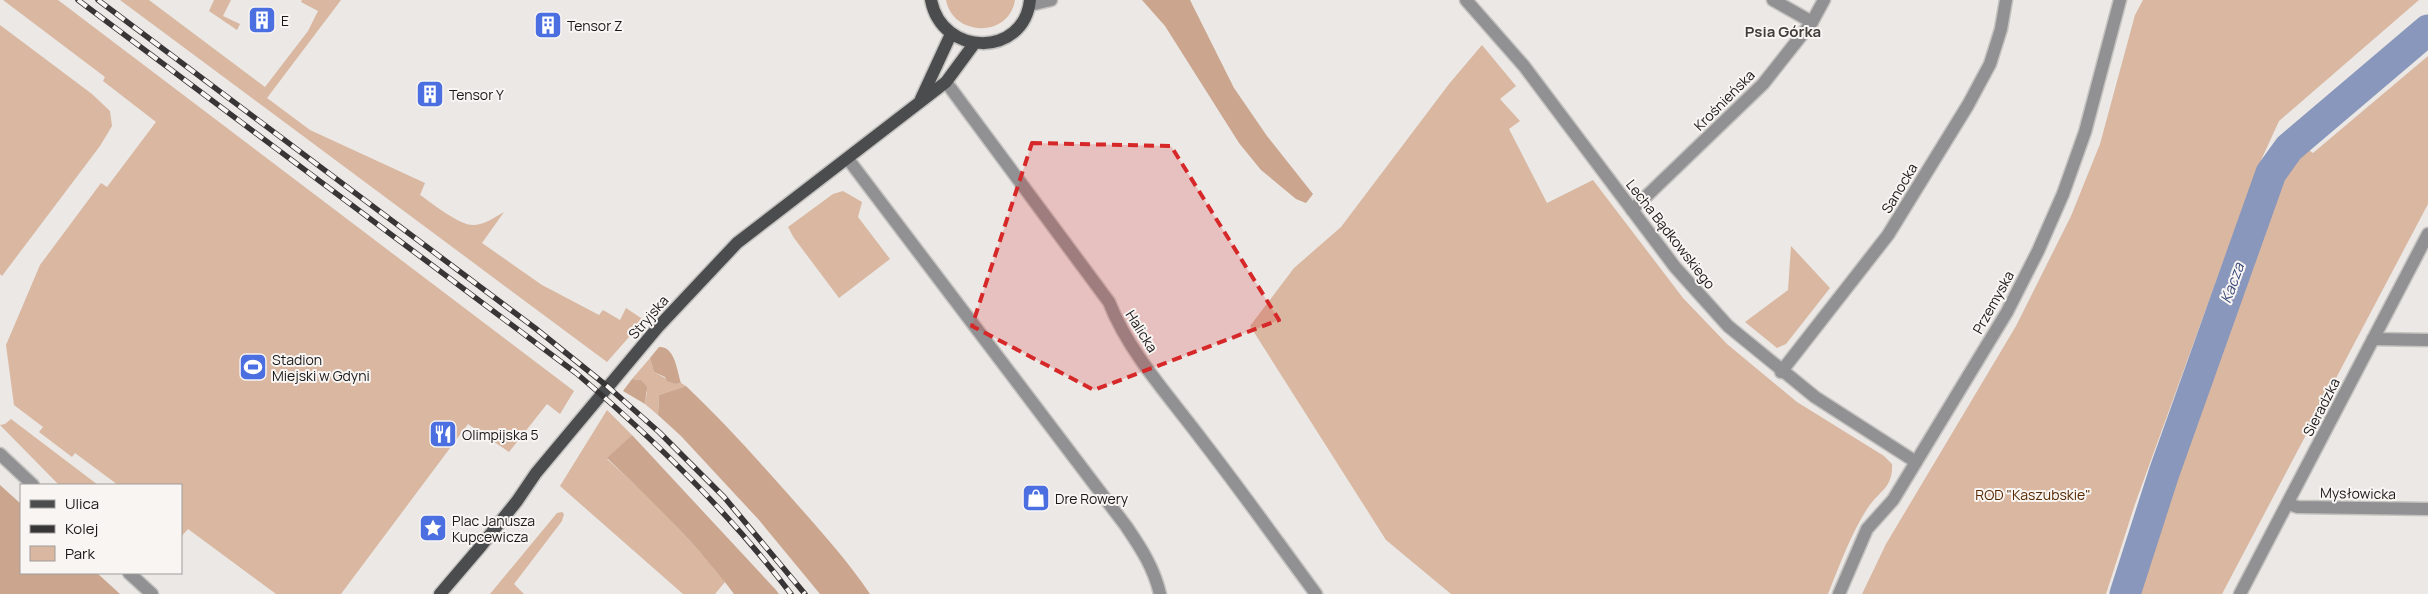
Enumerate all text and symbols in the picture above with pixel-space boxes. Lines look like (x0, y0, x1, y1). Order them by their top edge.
building icon: E (247, 5, 277, 35)
building icon: Tensor Z (533, 10, 563, 40)
place label: E (281, 11, 289, 30)
place label: Tensor Z (567, 16, 623, 35)
district label: Psia Górka (1745, 21, 1821, 42)
street label: Krośnieńska (1689, 65, 1759, 135)
building icon: Tensor Y (415, 79, 445, 109)
place label: Tensor Y (449, 85, 504, 104)
street label: Sanocka (1877, 159, 1921, 217)
street label: Lecha Bądkowskiego (1622, 175, 1720, 293)
water label: Kacza (2215, 259, 2249, 306)
street label: Przemyska (1968, 267, 2018, 337)
street label: Stryjska (624, 291, 672, 343)
street label: Halicka (1122, 306, 1162, 356)
place label: Stadion Miejski w Gdyni (272, 350, 370, 385)
sports icon: Stadion Miejski w Gdyni (238, 352, 268, 382)
street label: Sieradzka (2298, 375, 2344, 439)
restaurant icon: Olimpijska 5 (428, 419, 458, 449)
place label: Olimpijska 5 (462, 425, 539, 444)
shop icon: Dre Rowery (1021, 483, 1051, 513)
street label: Mysłowicka (2320, 483, 2396, 503)
legend (20, 484, 182, 574)
park label: ROD "Kaszubskie" (1975, 485, 2091, 504)
place label: Dre Rowery (1055, 489, 1129, 508)
text: Ulica (65, 493, 99, 514)
place label: Plac Janusza Kupcewicza (452, 511, 535, 546)
place icon: Plac Janusza Kupcewicza (418, 513, 448, 543)
text: Kolej (65, 518, 98, 539)
text: Park (65, 543, 95, 564)

